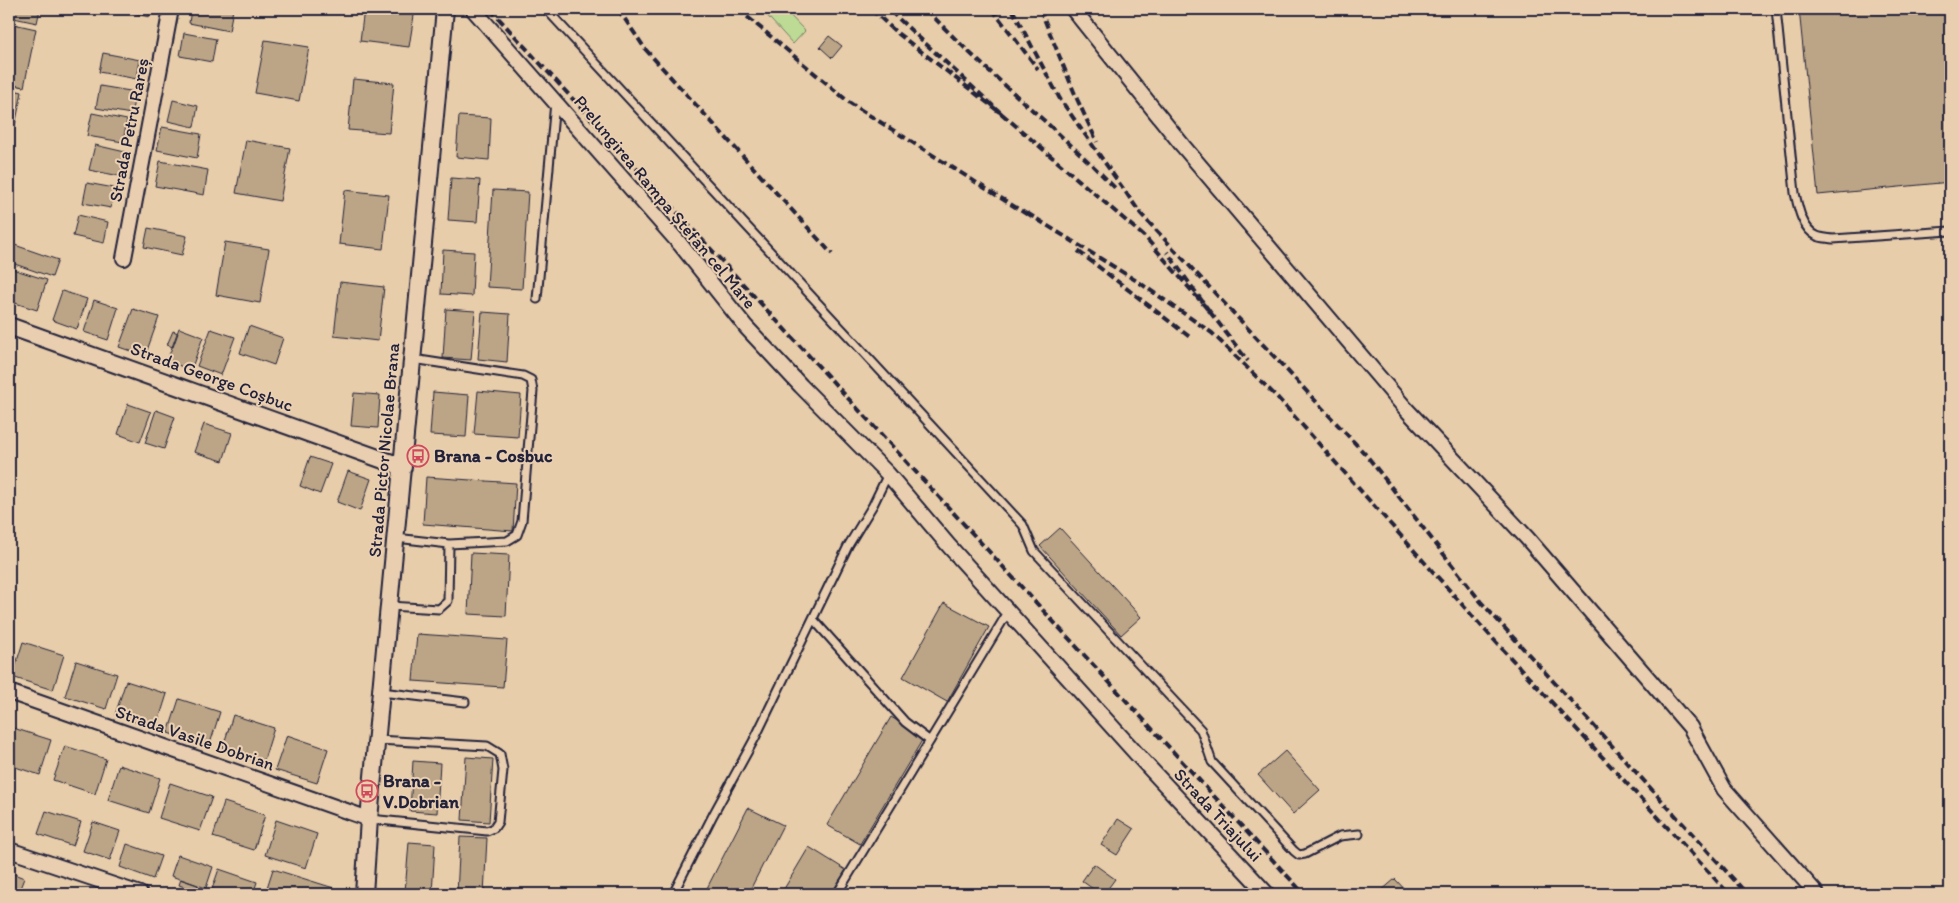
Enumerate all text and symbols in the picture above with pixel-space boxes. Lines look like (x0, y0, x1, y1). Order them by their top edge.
street label: Strada Petru Rareș (104, 56, 154, 204)
street label: Prelungirea Rampa Ștefan cel Mare (569, 91, 761, 313)
street label: Strada George Coșbuc (128, 337, 296, 417)
street label: Strada Pictor Nicolae Brana (364, 341, 404, 558)
bus stop icon: Brana - Cosbuc (406, 444, 430, 468)
place label: Brana - Cosbuc (434, 445, 553, 467)
street label: Strada Vasile Dobrian (113, 700, 278, 776)
street label: Strada Triajului (1169, 764, 1267, 866)
place label: Brana - V.Dobrian (383, 770, 460, 813)
bus stop icon: Brana - V.Dobrian (355, 779, 379, 803)

